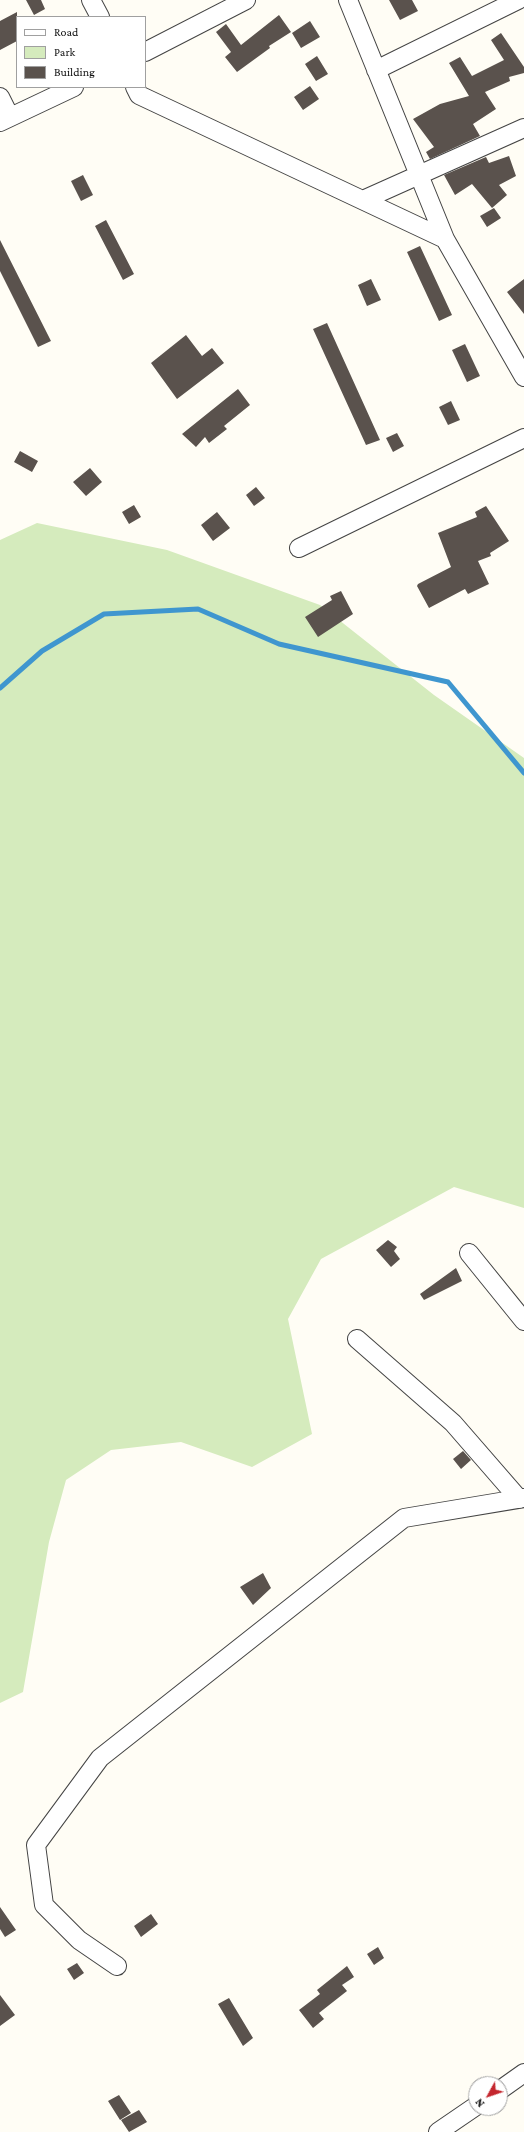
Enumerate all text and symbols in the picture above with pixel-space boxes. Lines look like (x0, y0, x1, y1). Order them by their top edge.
legend (16, 16, 146, 88)
text: Road (54, 25, 78, 39)
text: Park (54, 45, 75, 59)
text: Building (54, 65, 95, 79)
north arrow (468, 2076, 508, 2116)
text: N (473, 2096, 487, 2110)

